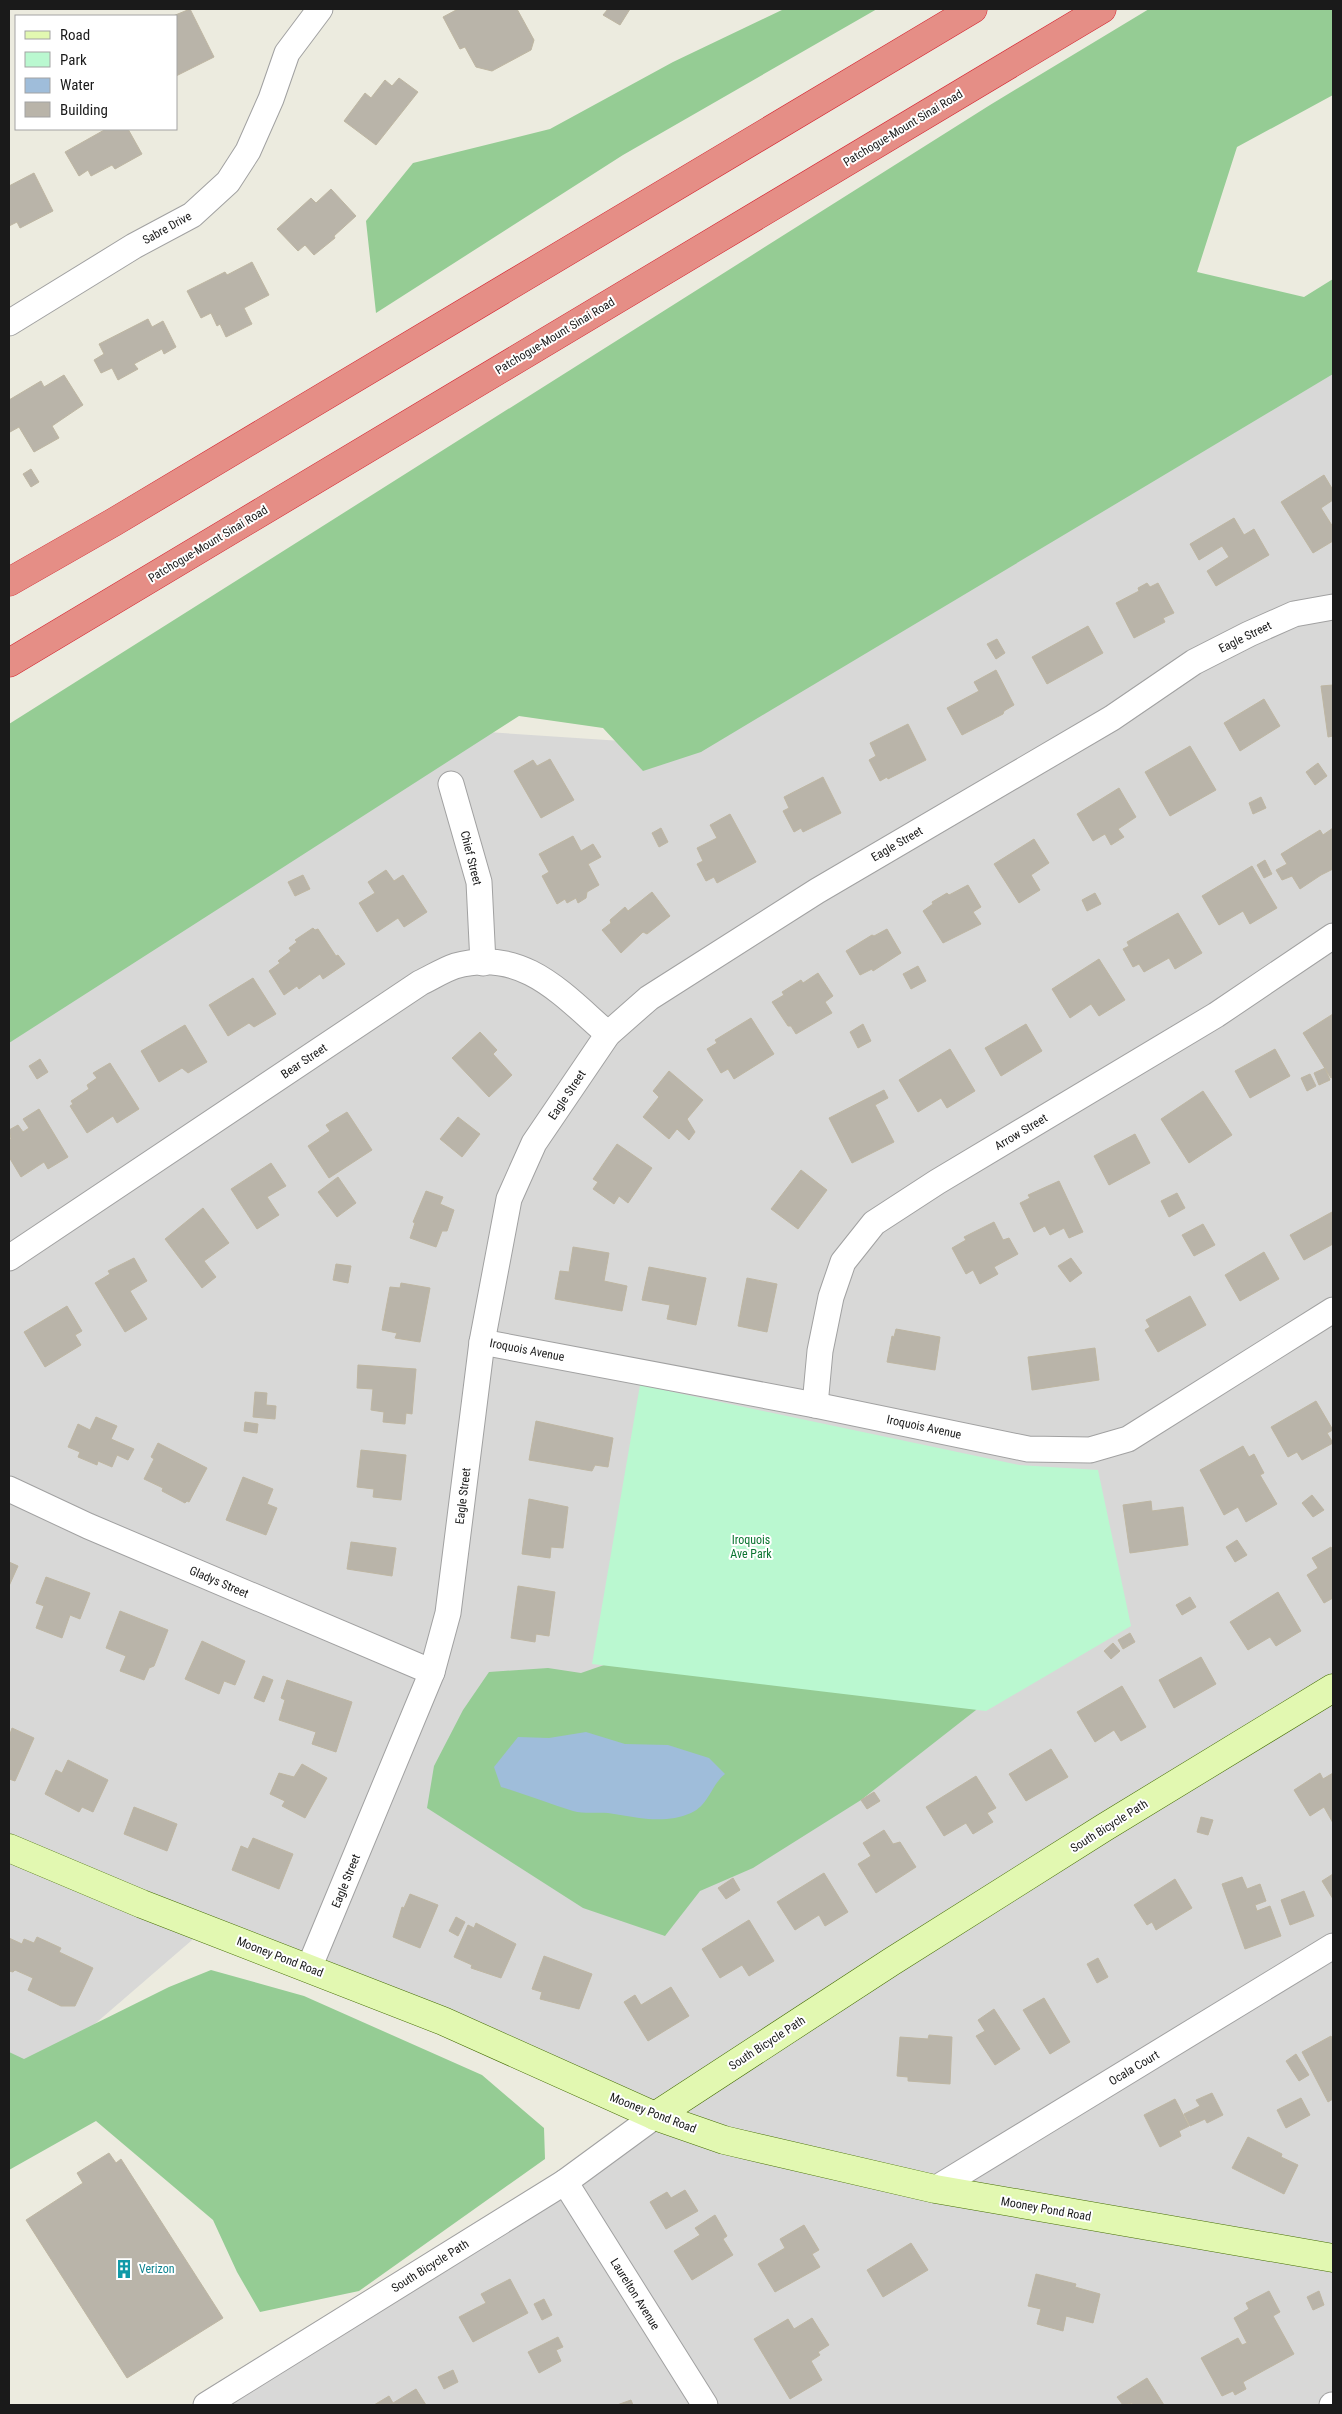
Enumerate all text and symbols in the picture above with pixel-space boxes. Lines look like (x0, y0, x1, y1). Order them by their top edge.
legend (15, 15, 178, 130)
text: Road (60, 26, 90, 44)
text: Park (60, 51, 87, 69)
text: Water (60, 76, 95, 94)
street label: Patchogue-Mount Sinai Road (841, 87, 965, 169)
text: Building (60, 101, 108, 119)
street label: Sabre Drive (140, 209, 194, 247)
street label: Patchogue-Mount Sinai Road (493, 295, 617, 377)
street label: Patchogue-Mount Sinai Road (146, 503, 270, 585)
street label: Eagle Street (1216, 618, 1274, 656)
street label: Eagle Street (869, 823, 926, 864)
street label: Chief Street (457, 829, 485, 887)
street label: Bear Street (278, 1040, 330, 1081)
street label: Eagle Street (545, 1067, 589, 1122)
street label: Arrow Street (992, 1111, 1050, 1153)
street label: Iroquois Avenue (488, 1336, 566, 1364)
street label: Iroquois Avenue (885, 1412, 963, 1442)
street label: Eagle Street (453, 1466, 473, 1525)
park label: Iroquois Ave Park (730, 1533, 772, 1561)
street label: Gladys Street (187, 1563, 251, 1601)
street label: South Bicycle Path (1068, 1797, 1150, 1855)
street label: Eagle Street (329, 1852, 363, 1910)
street label: Mooney Pond Road (235, 1934, 325, 1980)
street label: South Bicycle Path (726, 2013, 808, 2073)
street label: Ocala Court (1106, 2047, 1162, 2088)
street label: Mooney Pond Road (608, 2090, 698, 2136)
street label: Mooney Pond Road (1000, 2194, 1092, 2224)
street label: South Bicycle Path (389, 2237, 471, 2295)
street label: Laurelton Avenue (607, 2256, 663, 2333)
building icon: Verizon (113, 2258, 135, 2280)
place label: Verizon (139, 2262, 175, 2276)

